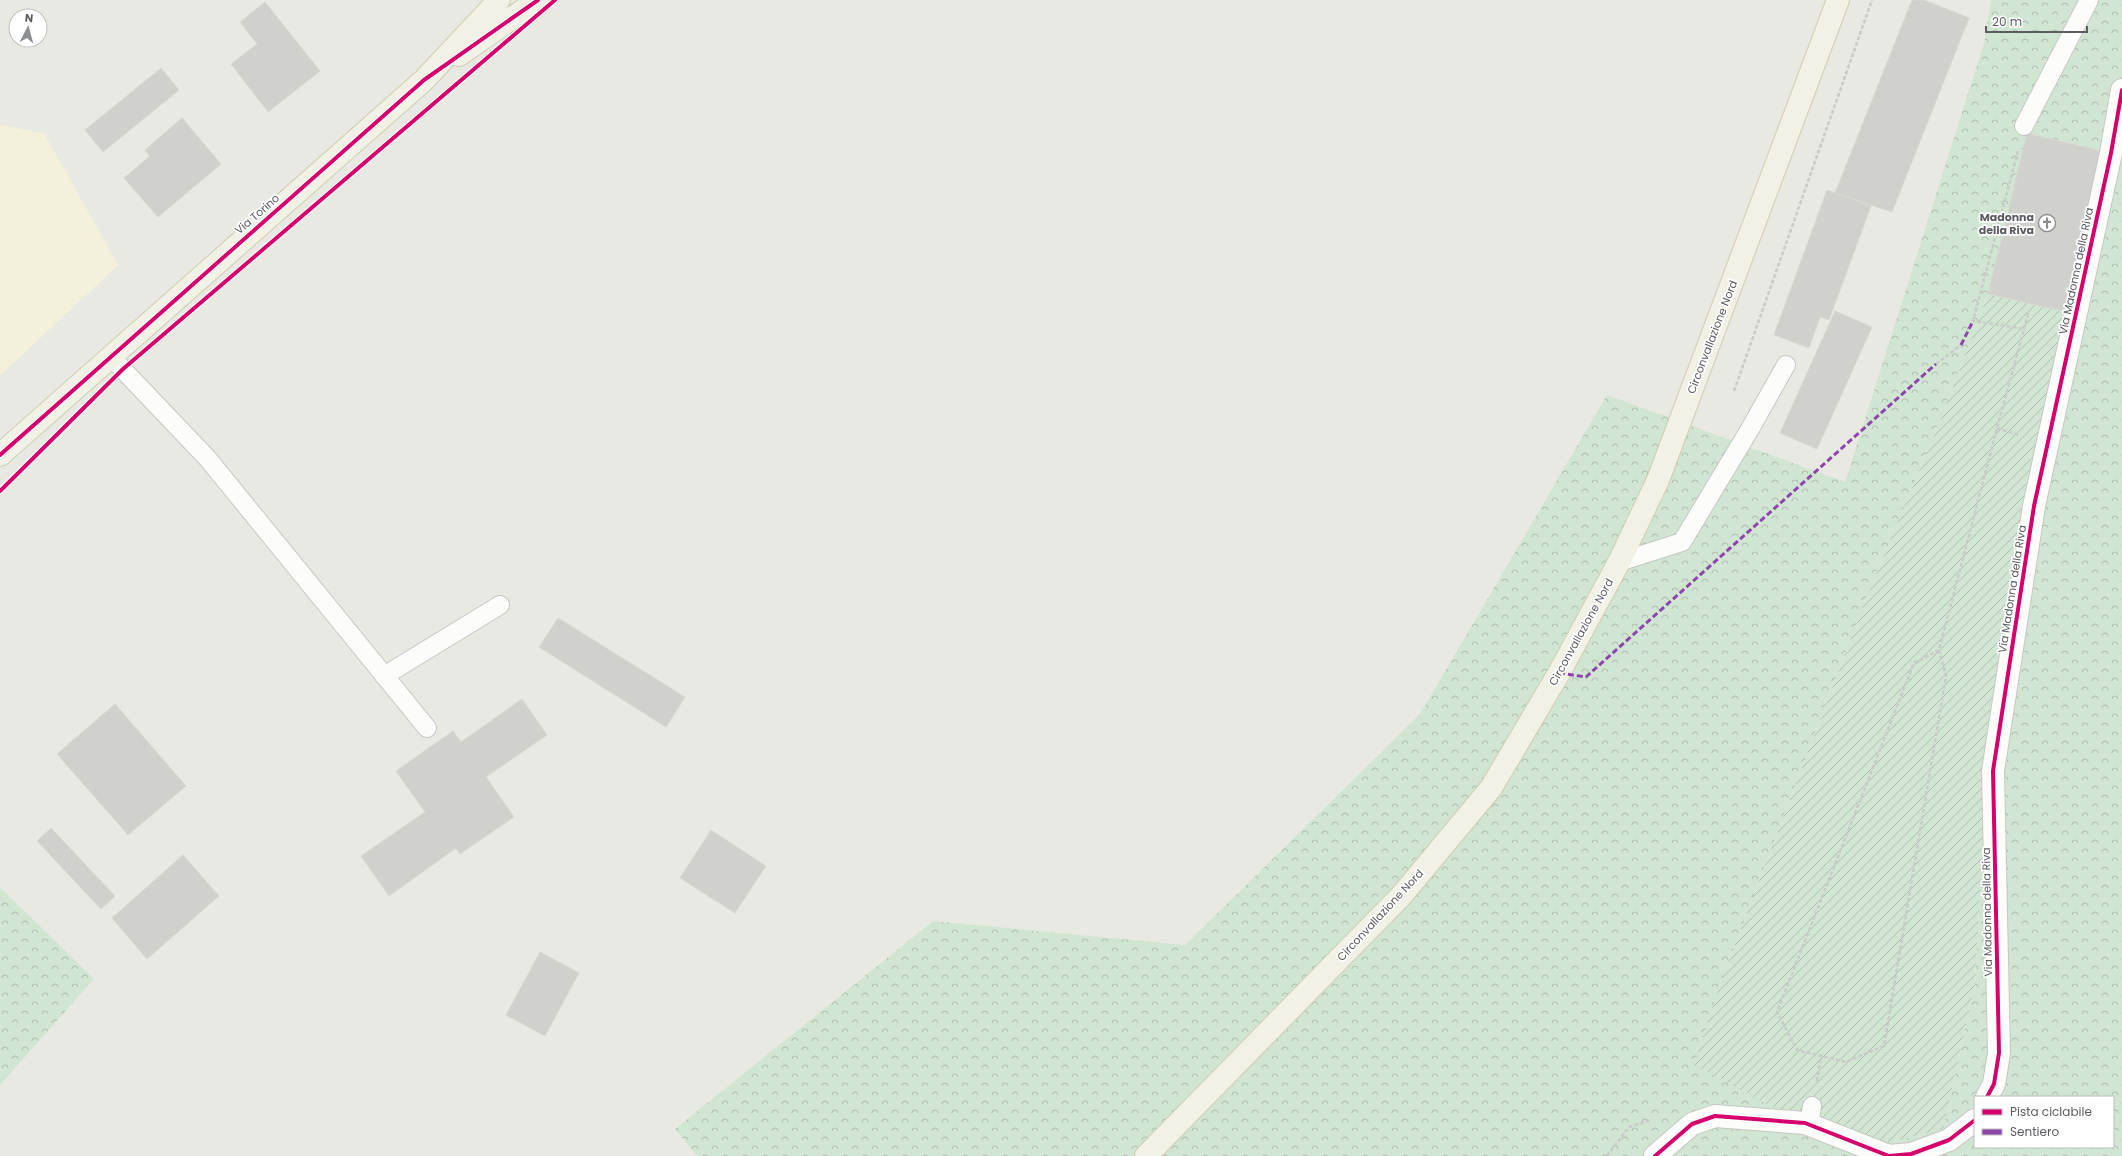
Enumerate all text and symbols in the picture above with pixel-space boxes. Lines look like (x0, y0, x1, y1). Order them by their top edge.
north arrow (8, 8, 48, 48)
scale bar (1986, 8, 2087, 34)
text: N (24, 10, 34, 26)
text: 20 m (1992, 13, 2022, 30)
street label: Via Torino (231, 190, 283, 238)
street label: Via Madonna della Riva (2055, 206, 2097, 336)
place label: Madonna della Riva (1979, 209, 2034, 238)
church icon: Madonna della Riva (2037, 213, 2057, 233)
street label: Circonvallazione Nord (1683, 278, 1741, 396)
street label: Via Madonna della Riva (1994, 524, 2030, 654)
street label: Circonvallazione Nord (1545, 575, 1617, 689)
street label: Via Madonna della Riva (1978, 847, 1996, 977)
street label: Circonvallazione Nord (1333, 866, 1427, 964)
legend (1974, 1096, 2114, 1148)
text: Pista ciclabile (2010, 1103, 2092, 1120)
text: Sentiero (2010, 1123, 2059, 1140)

